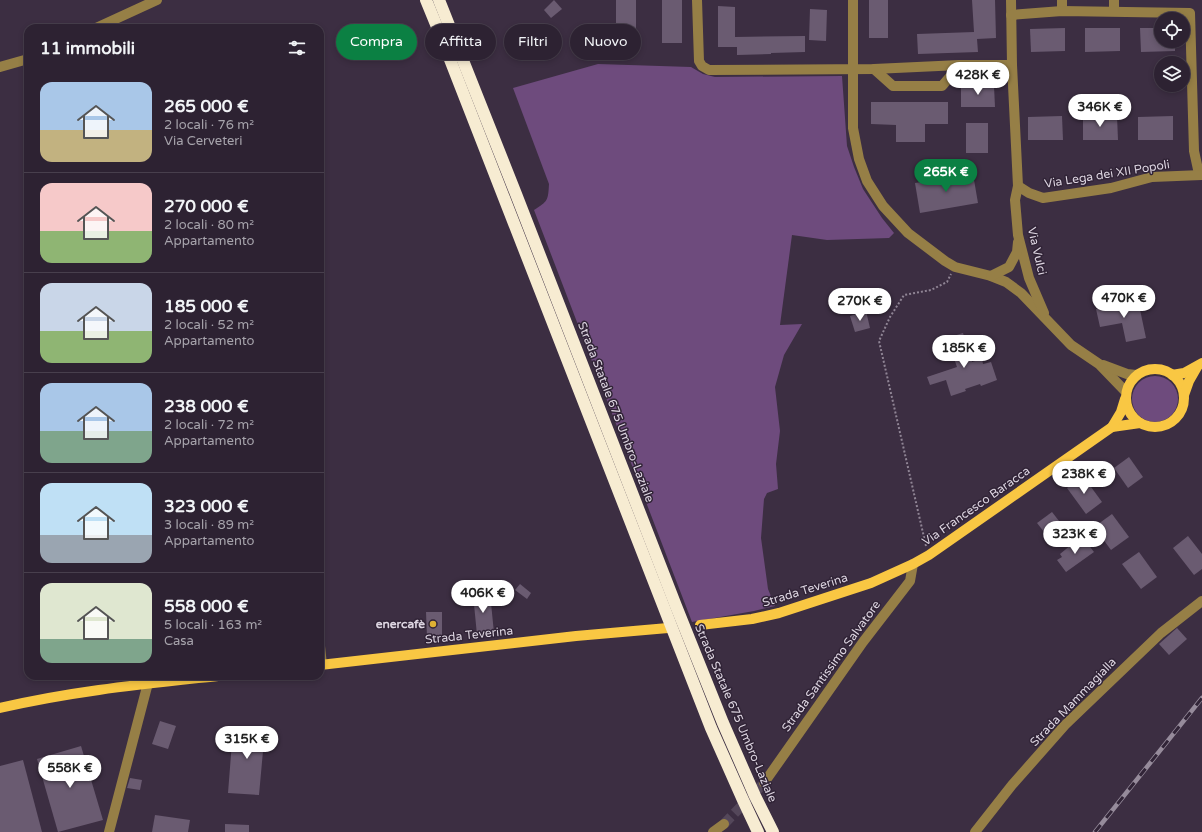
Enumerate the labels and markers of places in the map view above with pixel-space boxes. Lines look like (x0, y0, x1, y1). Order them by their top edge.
pin: 428K € (945, 62, 1011, 96)
pin: 346K € (1067, 94, 1133, 128)
pin: 265K € (913, 159, 979, 193)
pin: 470K € (1091, 285, 1157, 319)
pin: 270K € (827, 288, 893, 322)
pin: 185K € (931, 335, 997, 369)
pin: 238K € (1051, 461, 1117, 495)
pin: 323K € (1042, 521, 1108, 555)
pin: 406K € (450, 580, 516, 614)
place label: enercafè (376, 617, 425, 631)
marker: enercafè (428, 619, 438, 629)
pin: 315K € (214, 726, 280, 760)
pin: 558K € (37, 755, 103, 789)

